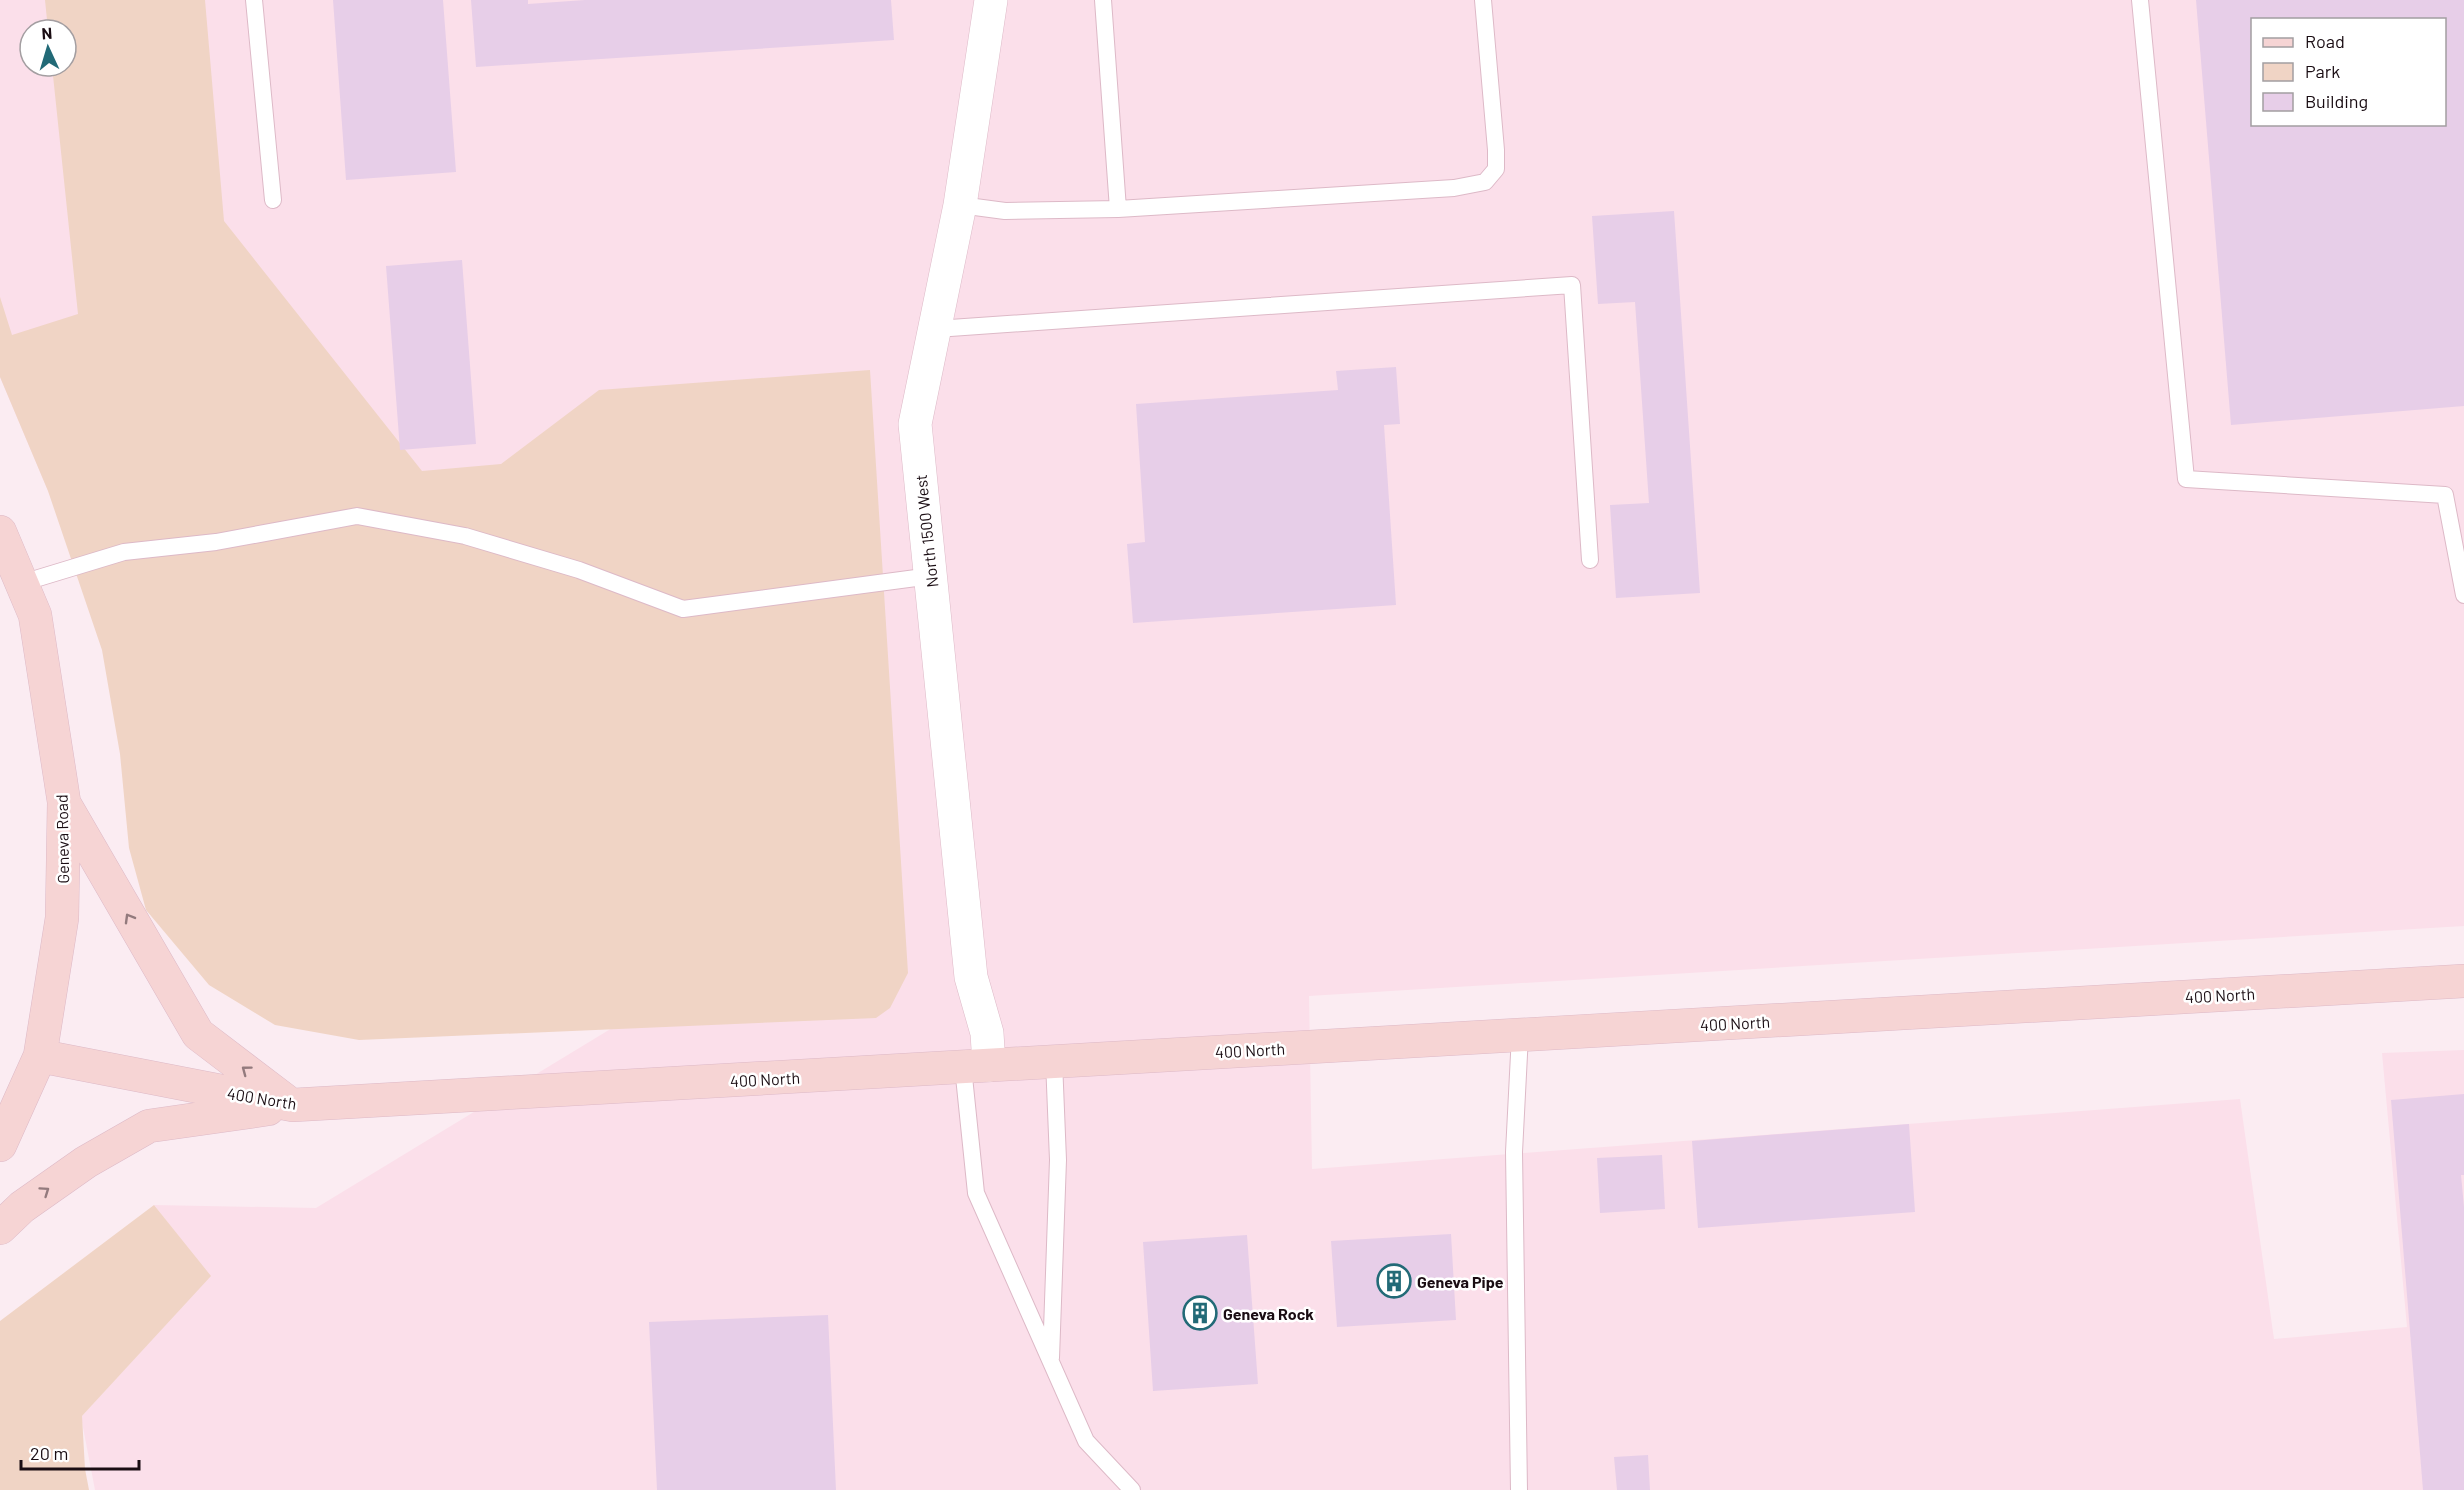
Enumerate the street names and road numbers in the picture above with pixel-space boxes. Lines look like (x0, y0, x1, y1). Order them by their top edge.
street label: North 1500 West (911, 474, 941, 588)
street label: Geneva Road (52, 794, 72, 884)
street label: 400 North (2184, 984, 2256, 1006)
street label: 400 North (1699, 1012, 1771, 1034)
street label: 400 North (1214, 1039, 1286, 1061)
street label: 400 North (729, 1068, 801, 1090)
street label: 400 North (226, 1083, 298, 1113)

